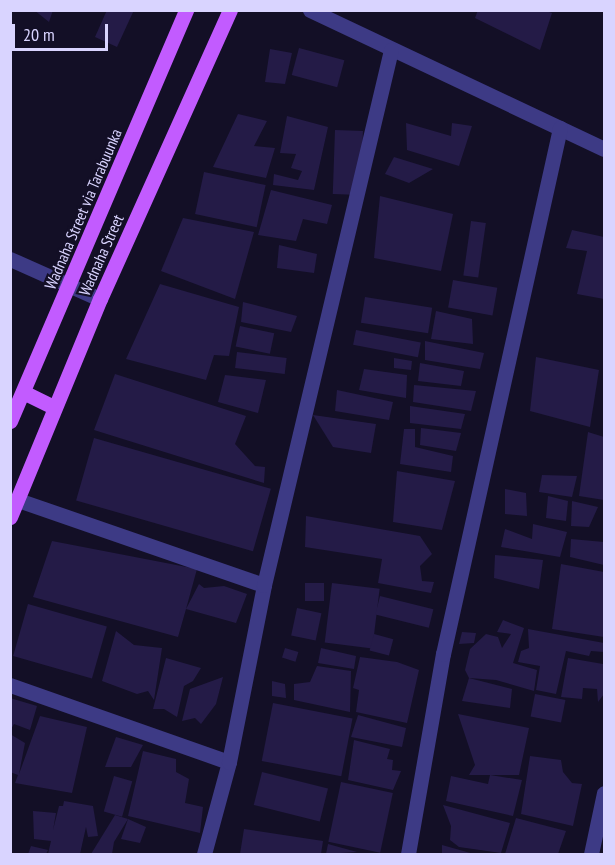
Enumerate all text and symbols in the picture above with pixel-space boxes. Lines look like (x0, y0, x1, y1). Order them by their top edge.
scale bar (15, 12, 111, 50)
text: 20 m (23, 23, 55, 46)
street label: Wadnaha Street via Tarabuunka (40, 126, 126, 292)
street label: Wadnaha Street (75, 211, 127, 299)

